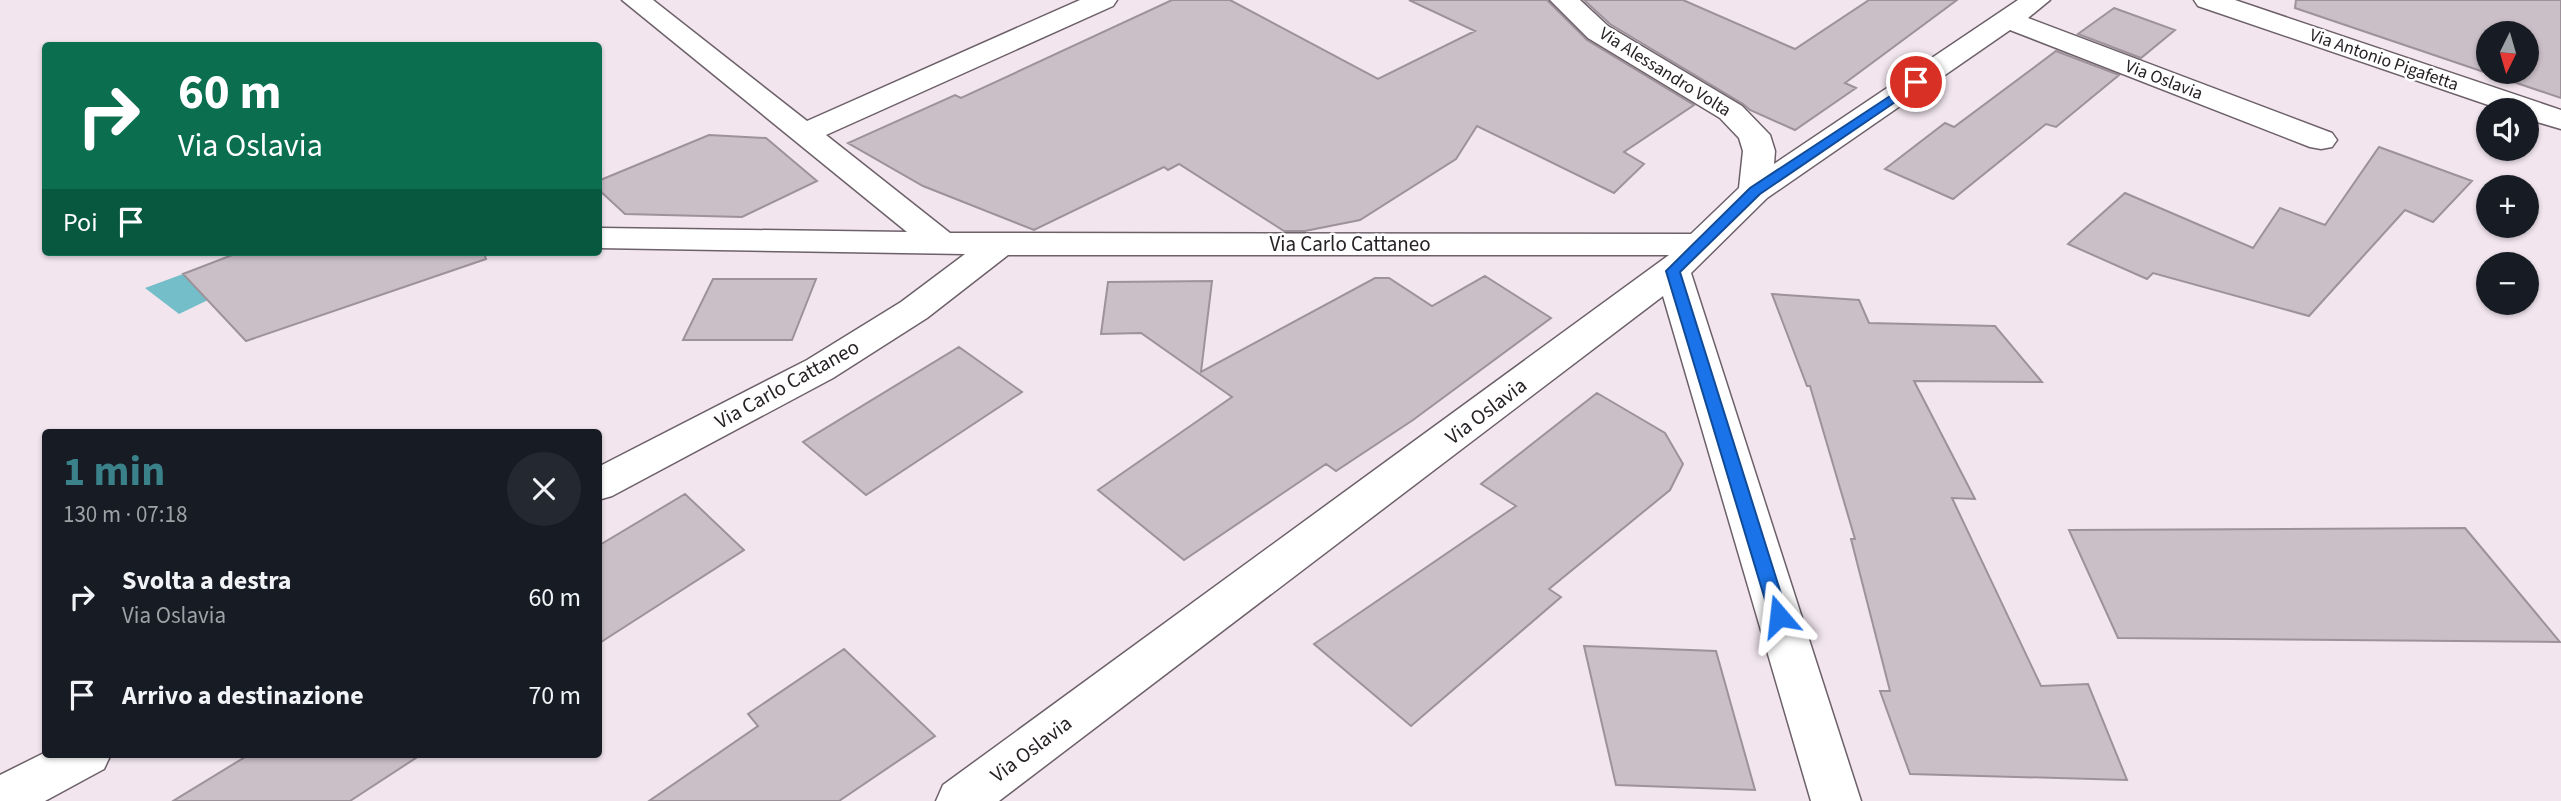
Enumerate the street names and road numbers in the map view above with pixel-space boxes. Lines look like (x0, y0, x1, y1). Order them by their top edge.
street label: Via Alessandro Volta (1594, 21, 1736, 123)
street label: Via Antonio Pigafetta (2306, 23, 2462, 97)
street label: Via Oslavia (2122, 54, 2206, 106)
street label: Via Carlo Cattaneo (1269, 229, 1431, 259)
street label: Via Carlo Cattaneo (709, 332, 865, 436)
street label: Via Oslavia (1439, 370, 1533, 452)
street label: Via Oslavia (984, 708, 1078, 790)

